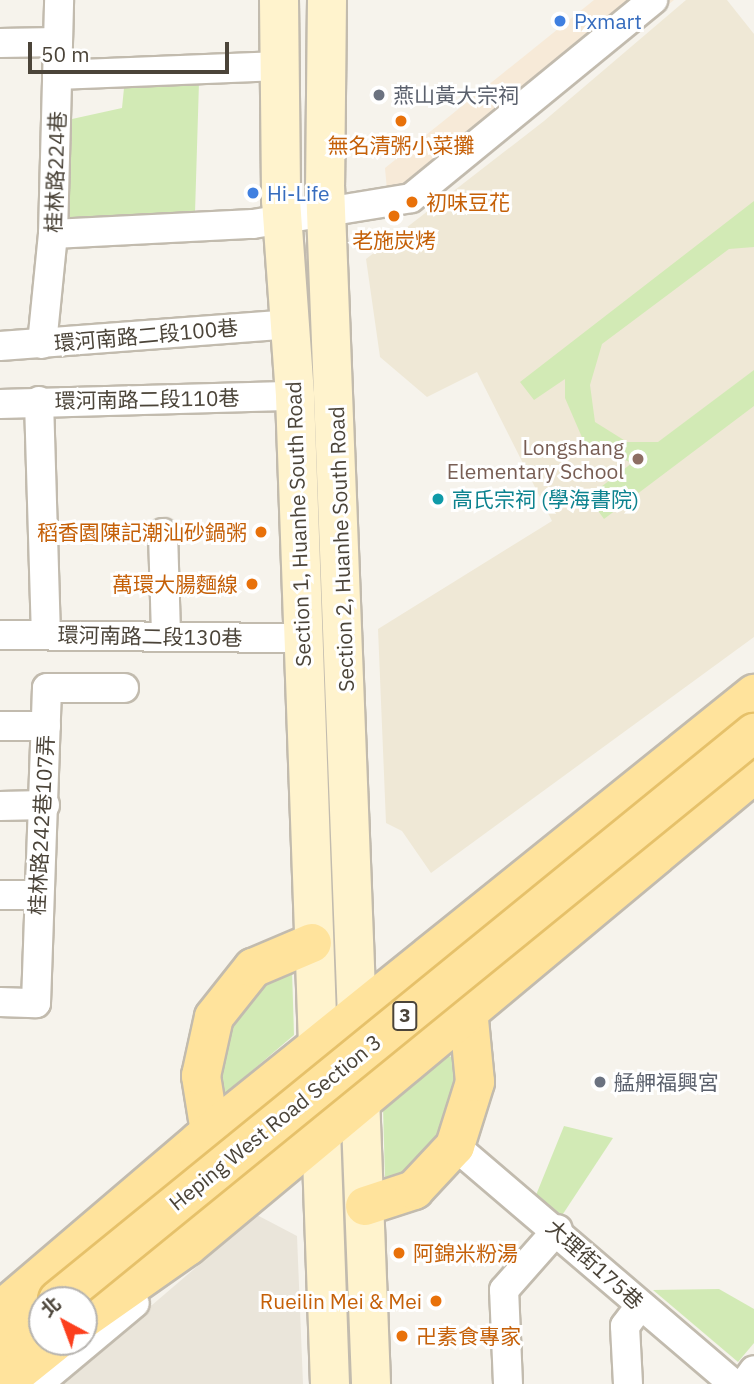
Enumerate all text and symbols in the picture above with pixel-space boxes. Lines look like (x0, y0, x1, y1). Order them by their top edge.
place label: Pxmart (574, 8, 642, 34)
marker: Pxmart (552, 13, 568, 29)
scale bar (32, 28, 233, 72)
text: 50 m (41, 40, 90, 68)
place label: 燕山黃大宗祠 (393, 82, 519, 108)
marker: 燕山黃大宗祠 (371, 87, 387, 103)
street label: 桂林路224巷 (40, 111, 70, 233)
marker: 無名清粥小菜攤 (393, 113, 409, 129)
place label: 無名清粥小菜攤 (328, 132, 474, 158)
place label: Hi-Life (267, 180, 329, 206)
marker: Hi-Life (245, 185, 261, 201)
place label: 初味豆花 (426, 189, 510, 215)
marker: 初味豆花 (404, 194, 420, 210)
marker: 老施炭烤 (386, 208, 402, 224)
place label: 老施炭烤 (352, 227, 436, 253)
street label: 環河南路二段100巷 (53, 314, 239, 356)
street label: Section 1, Huanhe South Road (280, 381, 316, 667)
street label: 環河南路二段110巷 (54, 385, 240, 413)
street label: Section 2, Huanhe South Road (323, 406, 359, 692)
place label: Longshang Elementary School (447, 434, 624, 484)
marker: Longshang Elementary School (630, 451, 646, 467)
place label: 高氏宗祠 (學海書院) (452, 486, 639, 512)
marker: 高氏宗祠 (學海書院) (430, 491, 446, 507)
place label: 稻香園陳記潮汕砂鍋粥 (37, 519, 247, 545)
marker: 稻香園陳記潮汕砂鍋粥 (253, 524, 269, 540)
place label: 萬環大腸麵線 (112, 571, 238, 597)
marker: 萬環大腸麵線 (244, 576, 260, 592)
street label: 環河南路二段130巷 (57, 622, 243, 650)
street label: 桂林路242巷107弄 (24, 734, 58, 916)
road number: 3 (391, 1000, 419, 1032)
street label: Heping West Road Section 3 (164, 1029, 386, 1215)
place label: 艋舺福興宮 (614, 1069, 719, 1095)
marker: 艋舺福興宮 (592, 1074, 608, 1090)
street label: 大理街175巷 (541, 1214, 649, 1314)
place label: 阿錦米粉湯 (413, 1240, 518, 1266)
marker: 阿錦米粉湯 (391, 1245, 407, 1261)
north arrow (28, 1286, 98, 1356)
place label: Rueilin Mei & Mei (260, 1288, 422, 1314)
text: 北 (35, 1291, 66, 1322)
marker: Rueilin Mei & Mei (428, 1293, 444, 1309)
place label: 卍素食專家 (416, 1323, 521, 1349)
marker: 卍素食專家 (394, 1328, 410, 1344)

